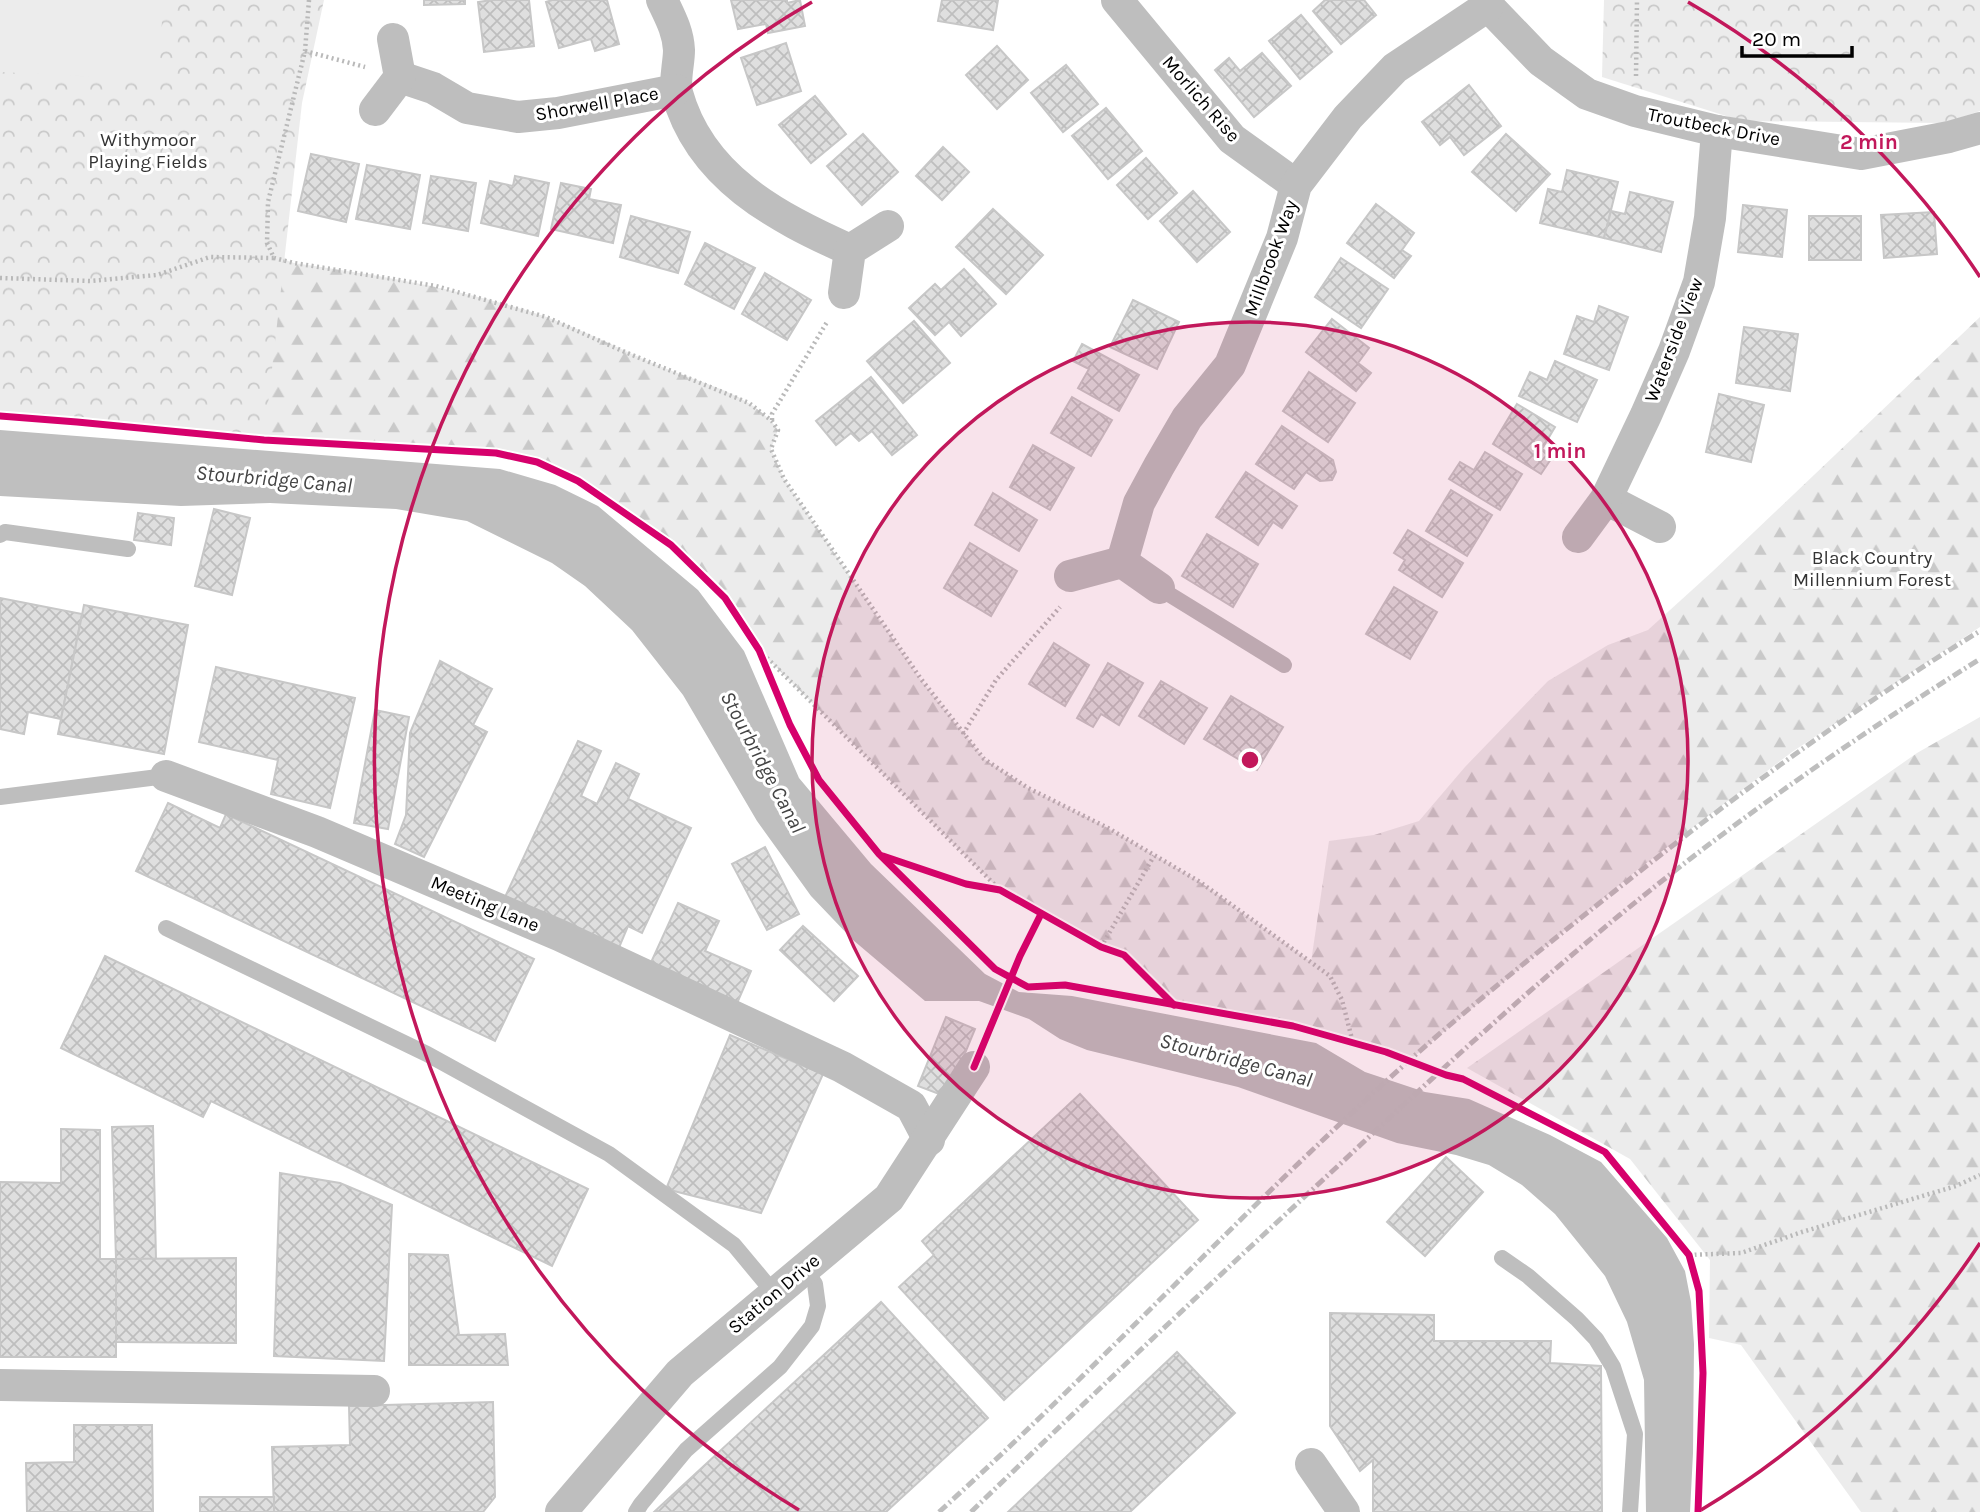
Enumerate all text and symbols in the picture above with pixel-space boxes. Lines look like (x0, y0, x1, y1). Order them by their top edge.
scale bar (1742, 14, 1852, 58)
text: 20 m (1752, 27, 1801, 51)
street label: Morlich Rise (1158, 51, 1244, 147)
street label: Shorwell Place (534, 82, 660, 126)
street label: Troutbeck Drive (1646, 103, 1782, 151)
park label: Withymoor Playing Fields (88, 129, 208, 173)
text: 2 min (1840, 130, 1898, 154)
street label: Millbrook Way (1240, 197, 1302, 319)
street label: Waterside View (1640, 274, 1708, 405)
text: 1 min (1534, 439, 1586, 463)
water label: Stourbridge Canal (195, 460, 353, 498)
park label: Black Country Millennium Forest (1793, 547, 1951, 591)
water label: Stourbridge Canal (716, 687, 810, 837)
centre of rings (1238, 748, 1262, 772)
street label: Meeting Lane (427, 871, 543, 937)
water label: Stourbridge Canal (1157, 1028, 1315, 1092)
street label: Station Drive (724, 1249, 824, 1339)

